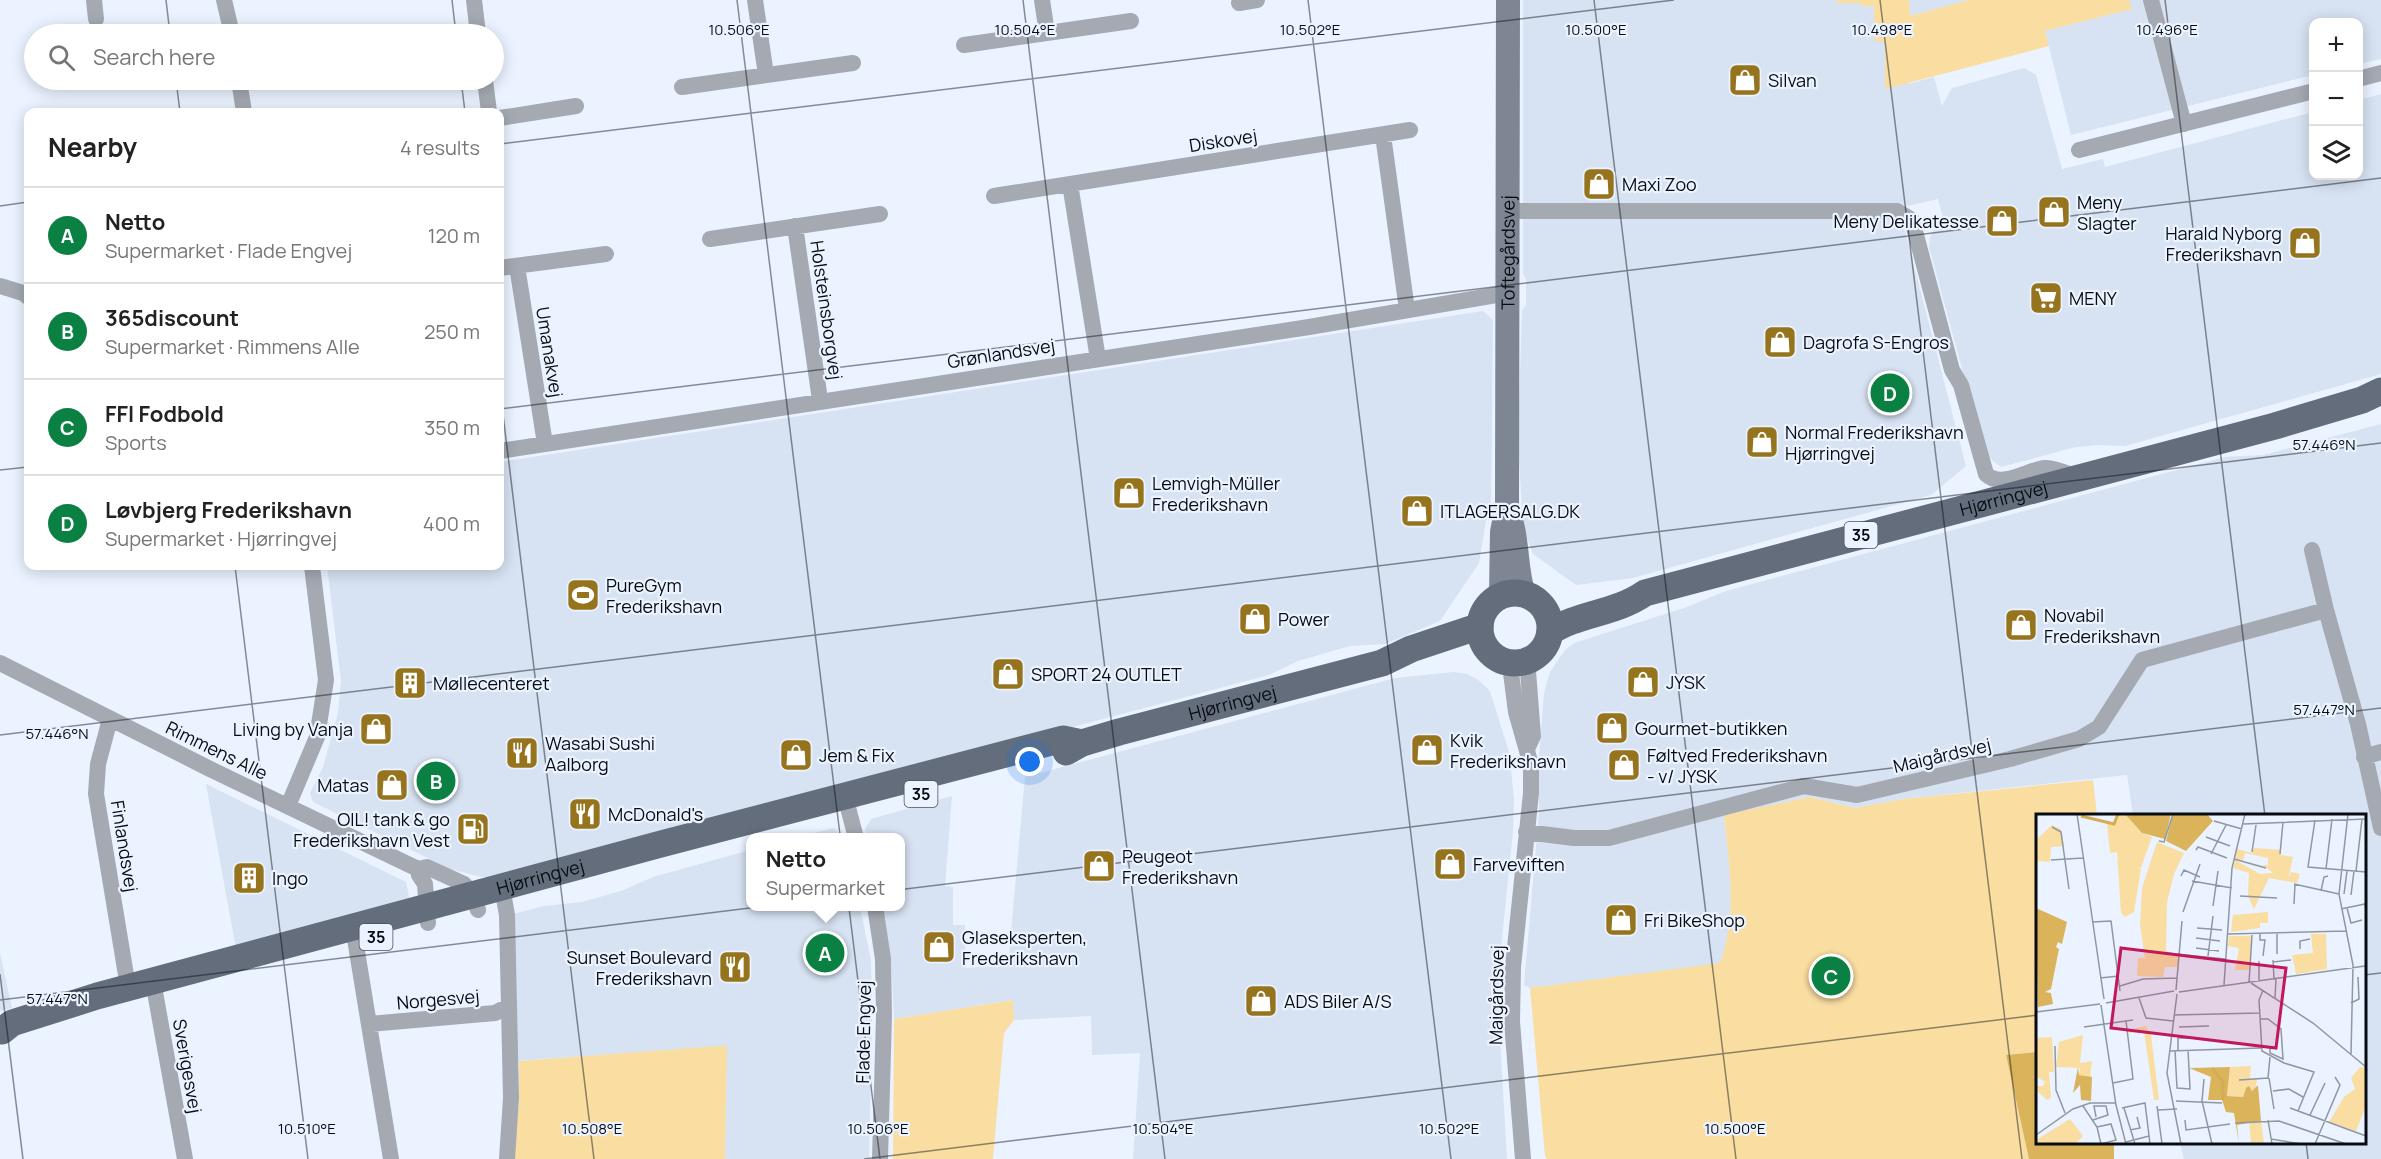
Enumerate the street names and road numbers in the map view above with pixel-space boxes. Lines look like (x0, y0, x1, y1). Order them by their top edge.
street label: Diskovej (1187, 123, 1259, 157)
street label: Toftegårdsvej (1495, 195, 1520, 310)
street label: Holsteinsborgvej (805, 239, 849, 381)
street label: Umanakvej (531, 305, 569, 399)
street label: Grønlandsvej (945, 333, 1057, 373)
street label: Hjørringvej (1957, 475, 2050, 521)
road number: 35 (1844, 522, 1878, 548)
street label: Hjørringvej (1186, 679, 1279, 725)
street label: Rimmens Alle (162, 715, 272, 785)
street label: Maigårdsvej (1891, 732, 1993, 778)
road number: 35 (904, 781, 938, 807)
street label: Finlandsvej (106, 799, 144, 893)
street label: Hjørringvej (494, 853, 587, 900)
road number: 35 (360, 924, 392, 950)
street label: Maigårdsvej (1483, 945, 1509, 1045)
street label: Flade Engvej (850, 980, 876, 1084)
street label: Norgesvej (396, 983, 480, 1015)
street label: Sverigesvej (168, 1017, 208, 1115)

